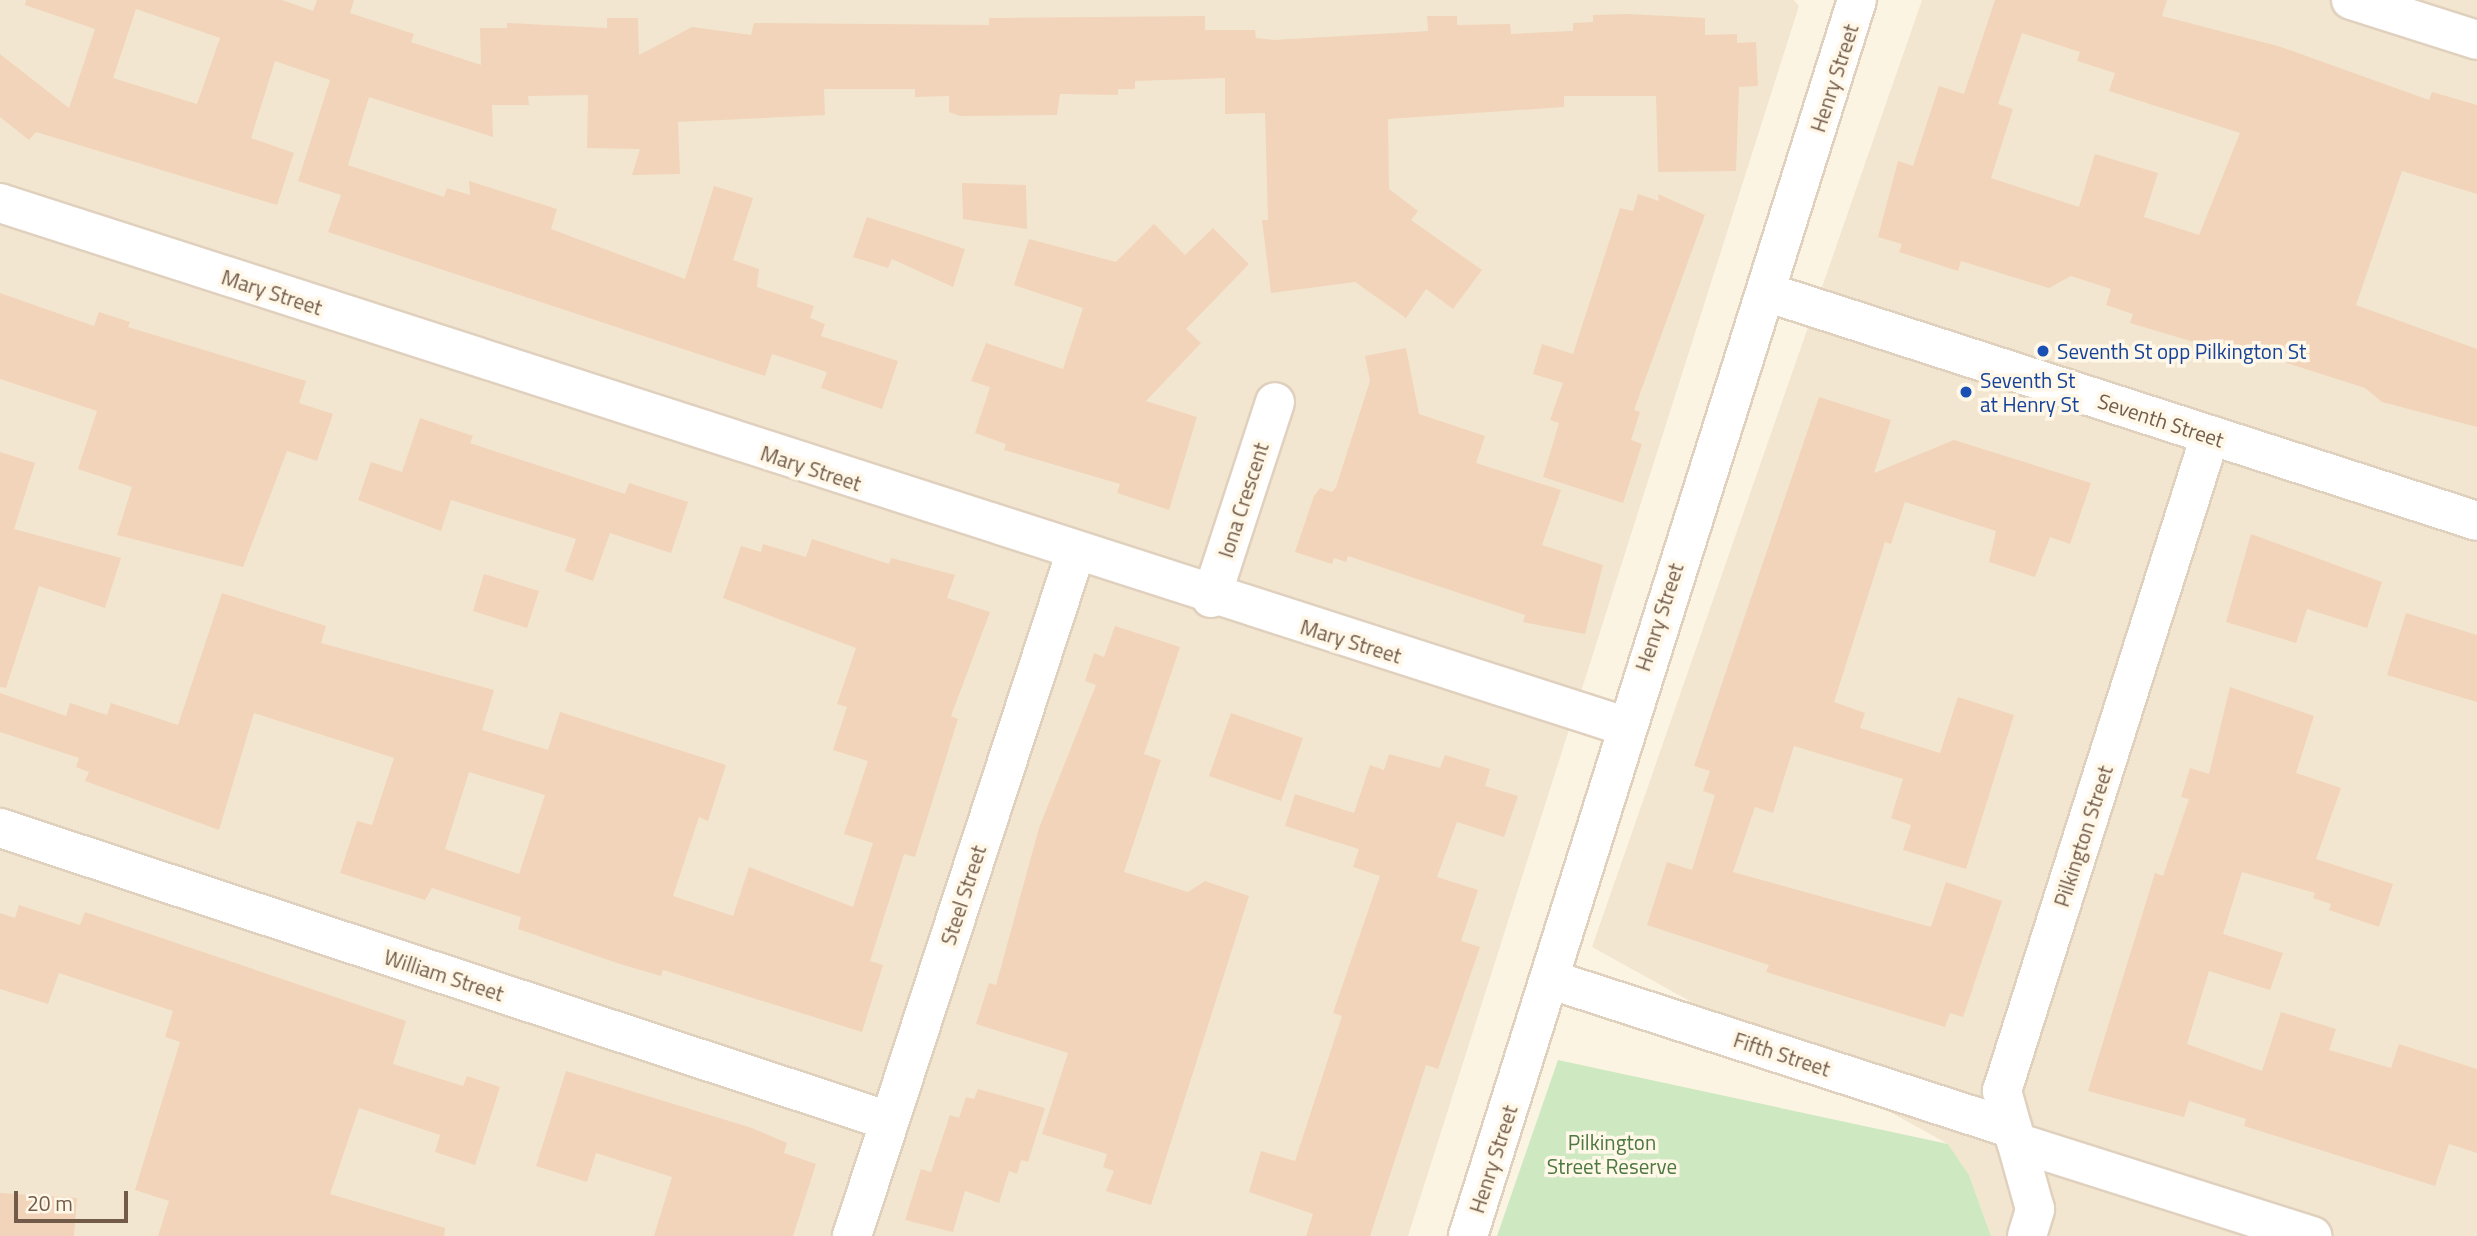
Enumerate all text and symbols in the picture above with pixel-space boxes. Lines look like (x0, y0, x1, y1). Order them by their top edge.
street label: Henry Street (1805, 21, 1863, 135)
street label: Mary Street (218, 264, 326, 320)
place label: Seventh St opp Pilkington St (2057, 338, 2306, 364)
marker: Seventh St opp Pilkington St (2035, 343, 2051, 359)
place label: Seventh St at Henry St (1980, 367, 2079, 417)
marker: Seventh St at Henry St (1958, 384, 1974, 400)
street label: Seventh Street (2095, 388, 2227, 452)
street label: Iona Crescent (1213, 439, 1273, 561)
street label: Mary Street (757, 440, 865, 496)
street label: Henry Street (1630, 560, 1688, 674)
street label: Mary Street (1297, 614, 1405, 668)
street label: Pilkington Street (2048, 762, 2118, 910)
street label: Steel Street (935, 842, 991, 948)
street label: William Street (381, 944, 507, 1006)
street label: Fifth Street (1731, 1027, 1833, 1081)
street label: Henry Street (1464, 1102, 1522, 1216)
park label: Pilkington Street Reserve (1547, 1129, 1677, 1179)
scale bar (18, 1176, 131, 1220)
text: 20 m (27, 1187, 73, 1219)

